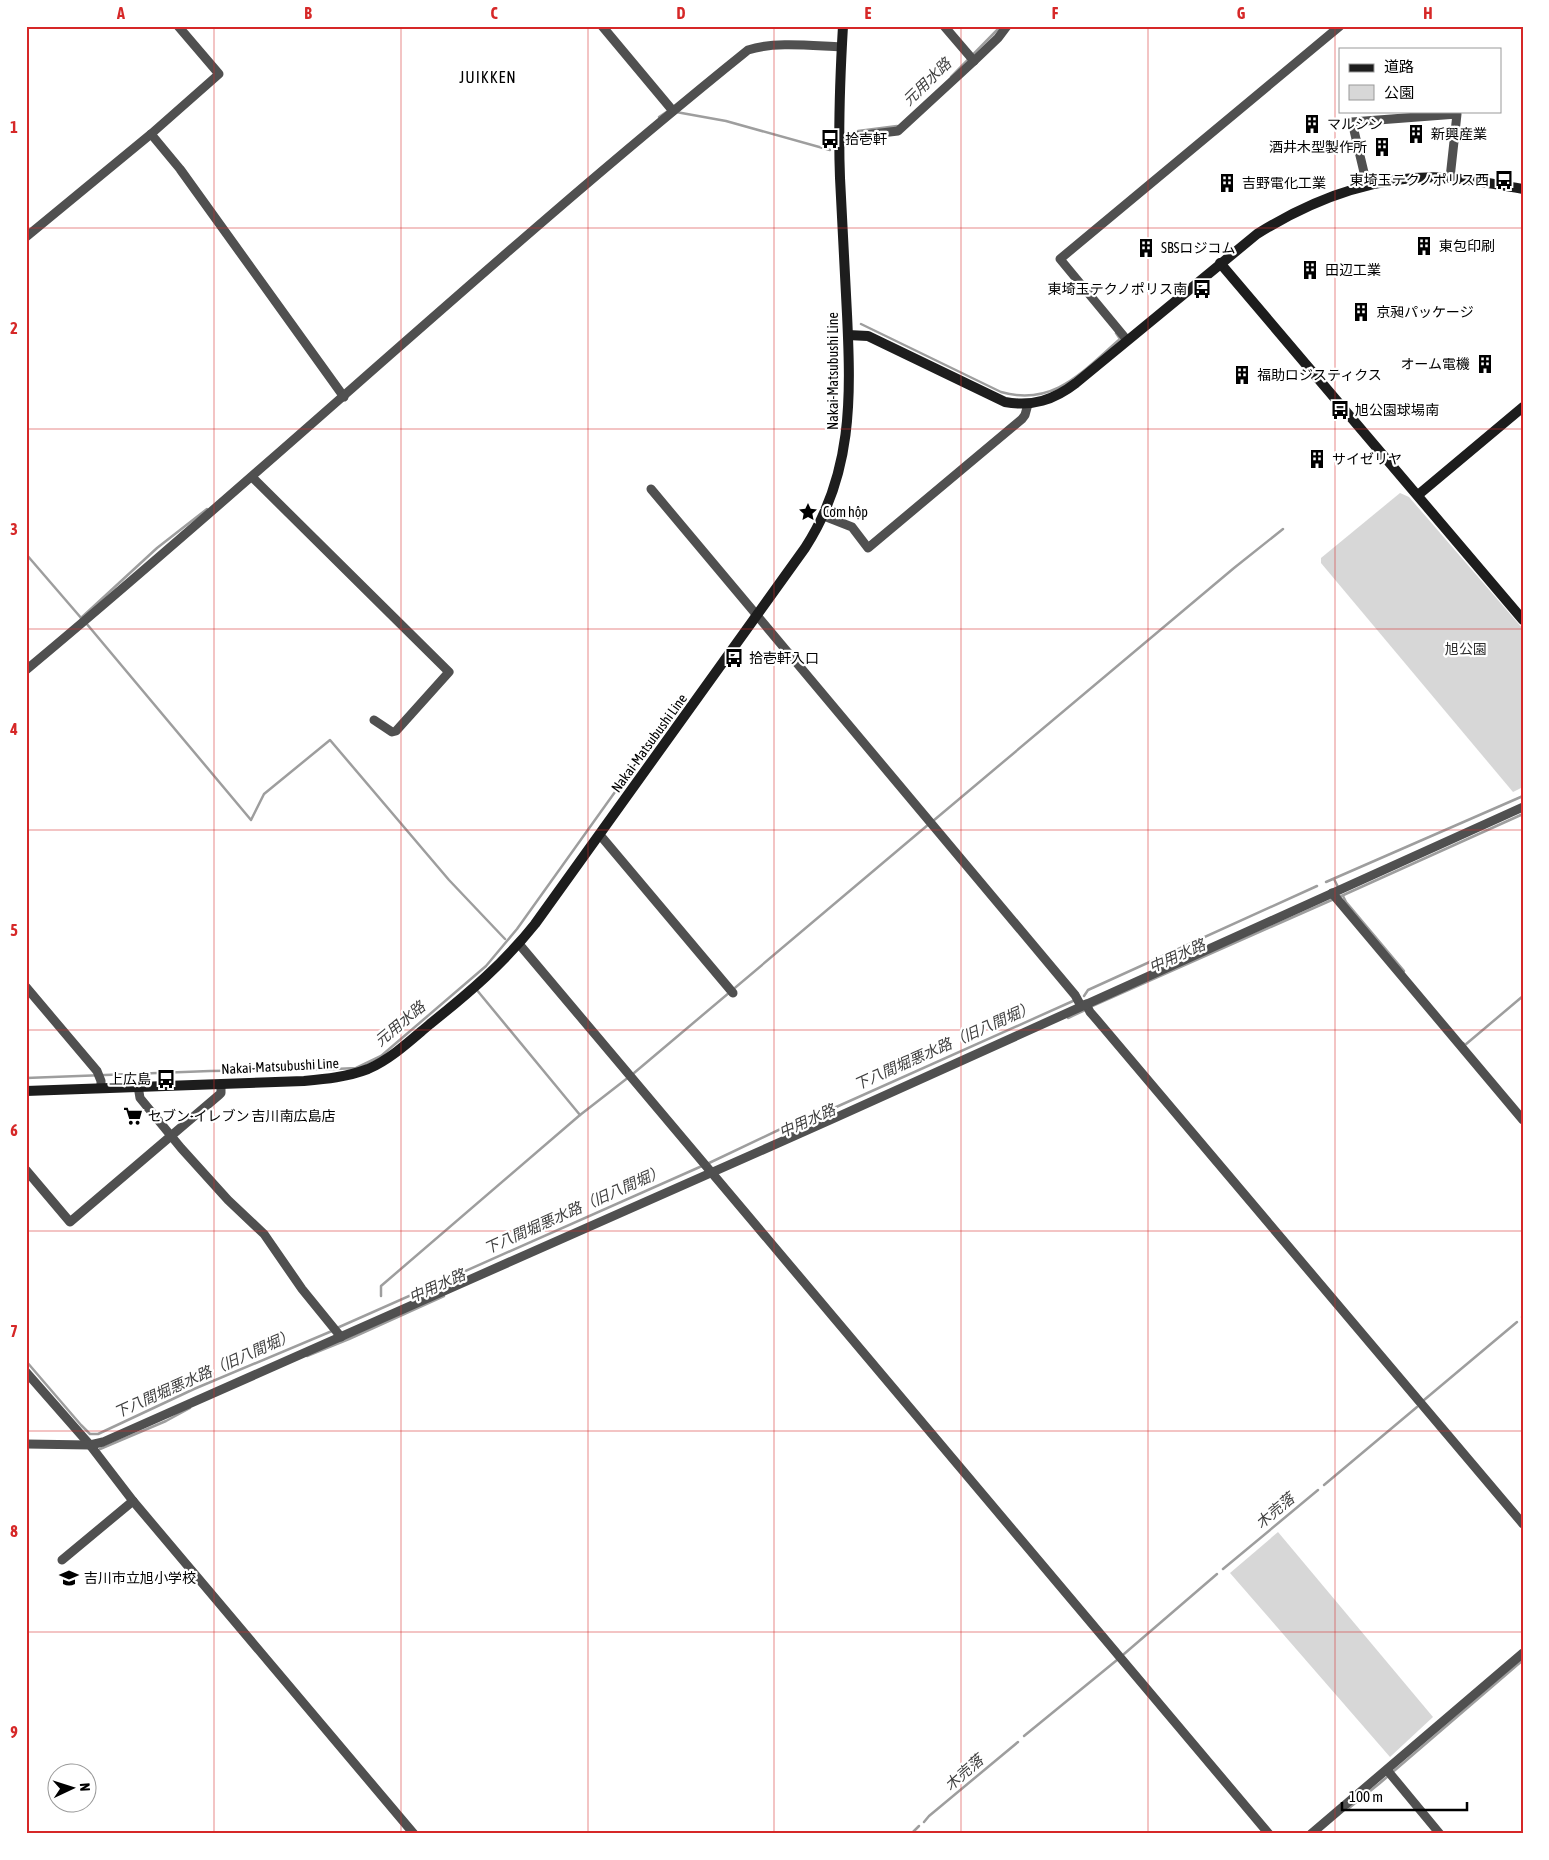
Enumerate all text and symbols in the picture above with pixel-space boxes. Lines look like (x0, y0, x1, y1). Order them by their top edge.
text: A (116, 4, 125, 22)
text: B (304, 4, 312, 22)
text: C (490, 4, 498, 22)
text: D (677, 4, 686, 22)
text: E (865, 4, 872, 22)
text: F (1052, 4, 1059, 22)
text: G (1237, 4, 1246, 22)
text: H (1423, 4, 1433, 22)
legend (1339, 48, 1502, 112)
water label: 元用水路 (899, 53, 956, 109)
text: 道路 (1384, 58, 1414, 75)
district label: JUIKKEN (459, 68, 517, 86)
text: 公園 (1384, 84, 1414, 101)
building icon: マルシン (1301, 113, 1323, 135)
place label: マルシン (1327, 116, 1383, 132)
text: 1 (10, 118, 18, 136)
building icon: 新興産業 (1405, 123, 1427, 145)
place label: 新興産業 (1431, 126, 1487, 142)
bus stop icon: 拾壱軒 (819, 128, 841, 150)
place label: 拾壱軒 (845, 131, 887, 147)
building icon: 酒井木型製作所 (1371, 136, 1393, 158)
place label: 酒井木型製作所 (1269, 139, 1367, 155)
bus stop icon: 東埼玉テクノポリス西 (1493, 169, 1515, 191)
building icon: 吉野電化工業 (1216, 172, 1238, 194)
place label: 東埼玉テクノポリス西 (1350, 172, 1489, 188)
place label: 吉野電化工業 (1242, 175, 1326, 191)
building icon: 東包印刷 (1413, 235, 1435, 257)
building icon: SBSロジコム (1135, 237, 1157, 259)
place label: 東包印刷 (1439, 238, 1495, 254)
place label: SBSロジコム (1161, 240, 1235, 256)
building icon: 田辺工業 (1299, 259, 1321, 281)
place label: 田辺工業 (1325, 262, 1381, 278)
bus stop icon: 東埼玉テクノポリス南 (1191, 278, 1213, 300)
place label: 東埼玉テクノポリス南 (1048, 281, 1187, 297)
building icon: 京昶パッケージ (1350, 301, 1372, 323)
place label: 京昶パッケージ (1376, 304, 1474, 320)
street label: Nakai-Matsubushi Line (825, 312, 841, 430)
text: 2 (10, 319, 18, 337)
building icon: オーム電機 (1474, 353, 1496, 375)
place label: オーム電機 (1400, 356, 1470, 372)
building icon: 福助ロジスティクス (1231, 364, 1253, 386)
place label: 福助ロジスティクス (1257, 367, 1382, 383)
bus stop icon: 旭公園球場南 (1329, 399, 1351, 421)
place label: 旭公園球場南 (1355, 402, 1439, 418)
building icon: サイゼリヤ (1306, 448, 1328, 470)
place label: サイゼリヤ (1332, 451, 1402, 467)
place icon: Cơm hộp (797, 501, 819, 523)
place label: Cơm hộp (823, 504, 868, 520)
text: 3 (10, 520, 18, 538)
park label: 旭公園 (1445, 641, 1487, 657)
bus stop icon: 拾壱軒入口 (723, 647, 745, 669)
place label: 拾壱軒入口 (749, 650, 819, 666)
street label: Nakai-Matsubushi Line (608, 691, 690, 795)
text: 4 (9, 720, 18, 738)
text: 5 (10, 921, 18, 939)
water label: 中用水路 (1146, 935, 1209, 976)
water label: 元用水路 (371, 997, 430, 1049)
water label: 下八間堀悪水路（旧八間堀） (851, 998, 1036, 1093)
street label: Nakai-Matsubushi Line (221, 1055, 339, 1077)
bus stop icon: 上広島 (155, 1068, 177, 1090)
place label: 上広島 (109, 1071, 151, 1087)
water label: 中用水路 (776, 1100, 839, 1141)
supermarket icon: セブン-イレブン 吉川南広島店 (122, 1105, 144, 1127)
place label: セブン-イレブン 吉川南広島店 (148, 1108, 335, 1124)
text: 6 (10, 1121, 18, 1139)
water label: 下八間堀悪水路（旧八間堀） (481, 1162, 666, 1257)
water label: 中用水路 (406, 1265, 469, 1306)
text: 7 (10, 1322, 18, 1340)
water label: 下八間堀悪水路（旧八間堀） (111, 1326, 296, 1421)
water label: 木売落 (1252, 1488, 1299, 1532)
text: 8 (10, 1522, 18, 1540)
school or university icon: 吉川市立旭小学校 (58, 1567, 80, 1589)
place label: 吉川市立旭小学校 (84, 1570, 196, 1586)
text: 9 (10, 1723, 18, 1741)
water label: 木売落 (941, 1750, 988, 1794)
north arrow (48, 1762, 98, 1812)
scale bar (1342, 1780, 1466, 1812)
text: N (77, 1782, 93, 1792)
text: 100 m (1349, 1788, 1383, 1805)

